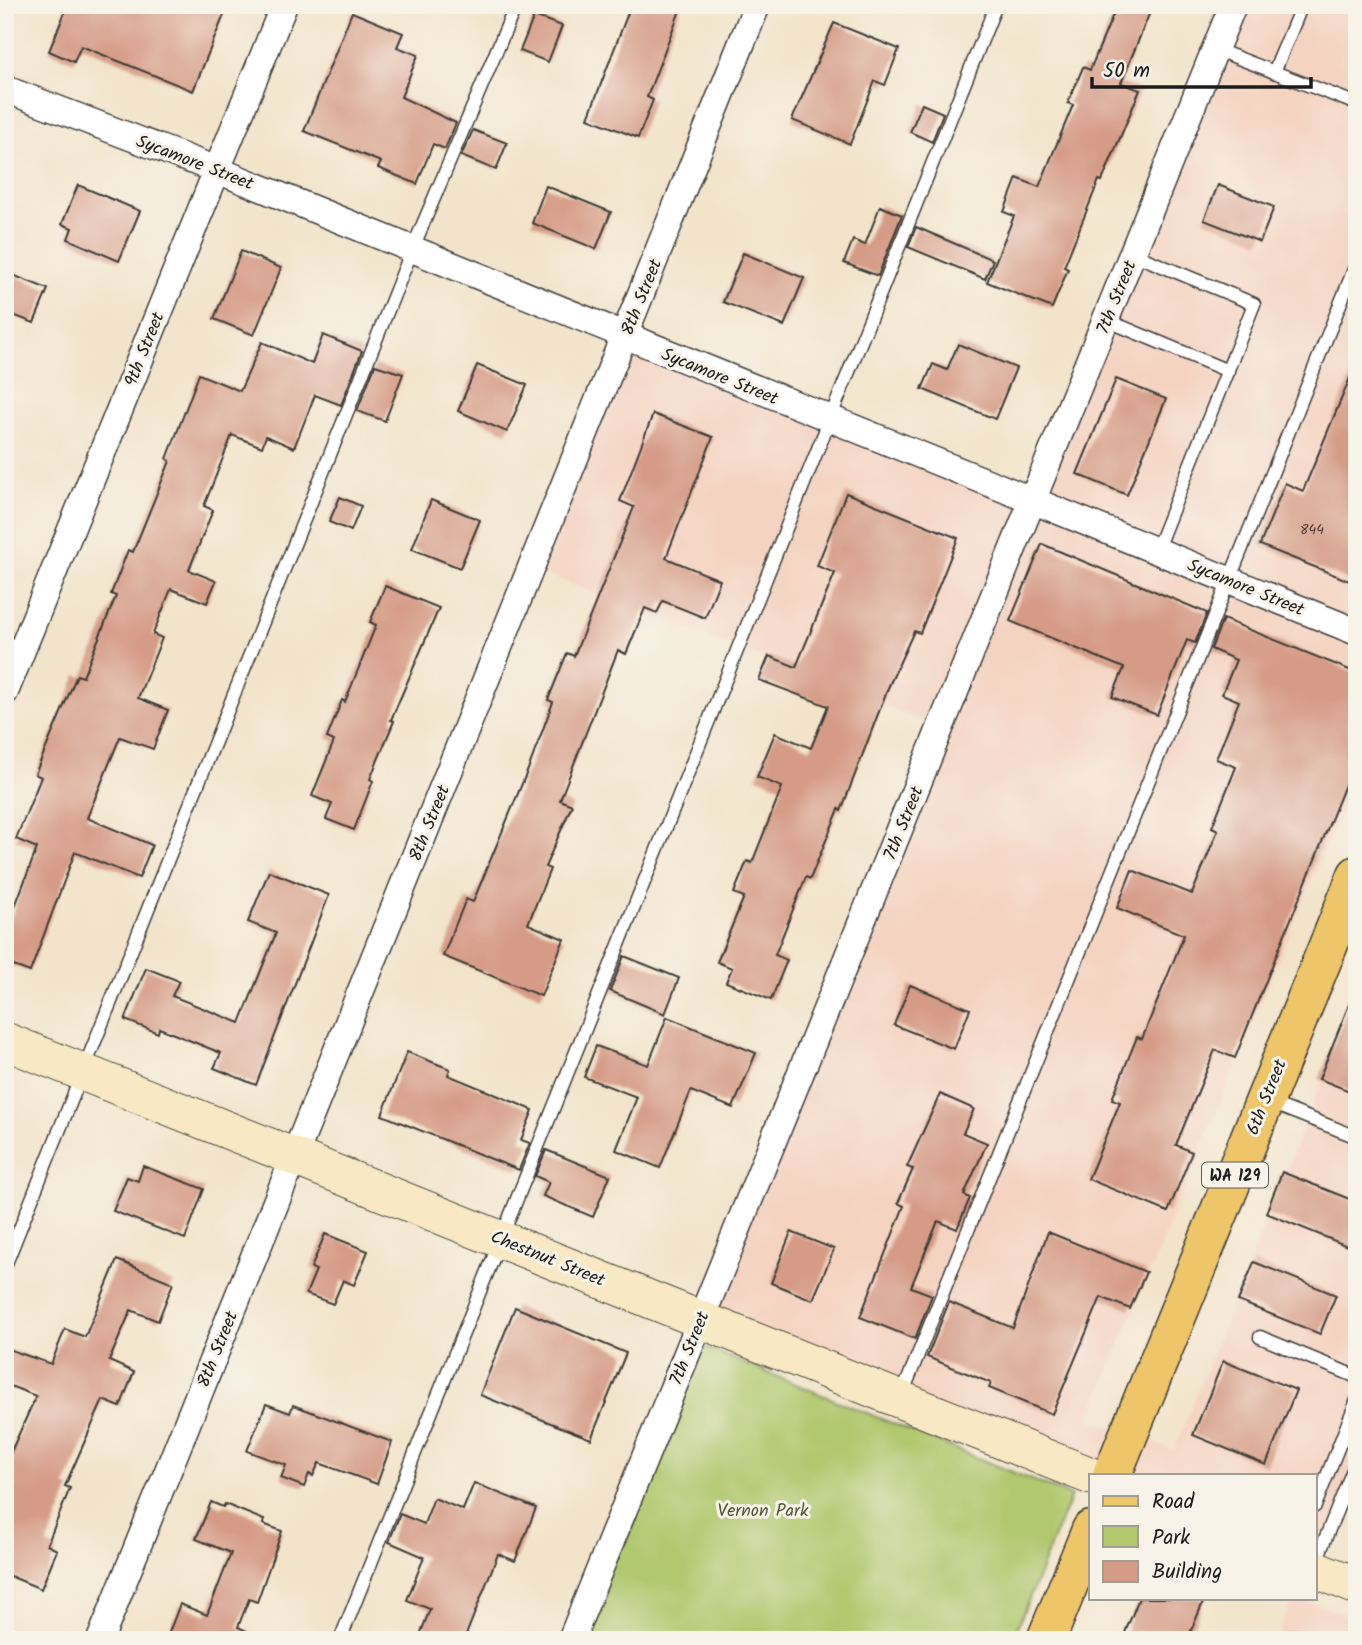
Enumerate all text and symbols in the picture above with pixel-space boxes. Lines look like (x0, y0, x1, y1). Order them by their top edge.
scale bar (1092, 46, 1311, 90)
text: 50 m (1103, 55, 1150, 88)
street label: Sycamore Street (131, 128, 258, 200)
street label: 8th Street (614, 254, 671, 340)
street label: 7th Street (1089, 255, 1146, 339)
street label: 9th Street (117, 307, 174, 391)
street label: Sycamore Street (657, 341, 783, 414)
house number: 844 (1300, 519, 1324, 541)
street label: Sycamore Street (1183, 552, 1309, 625)
street label: 8th Street (402, 780, 459, 866)
street label: 7th Street (876, 781, 933, 865)
street label: 6th Street (1239, 1054, 1296, 1140)
road number: WA 129 (1202, 1162, 1268, 1188)
street label: Chestnut Street (486, 1223, 610, 1296)
street label: 8th Street (190, 1306, 247, 1392)
street label: 7th Street (662, 1306, 719, 1390)
legend (1089, 1474, 1316, 1600)
text: Road (1152, 1486, 1195, 1519)
park label: Vernon Park (718, 1497, 809, 1526)
text: Park (1152, 1522, 1190, 1555)
text: Building (1152, 1556, 1222, 1589)

